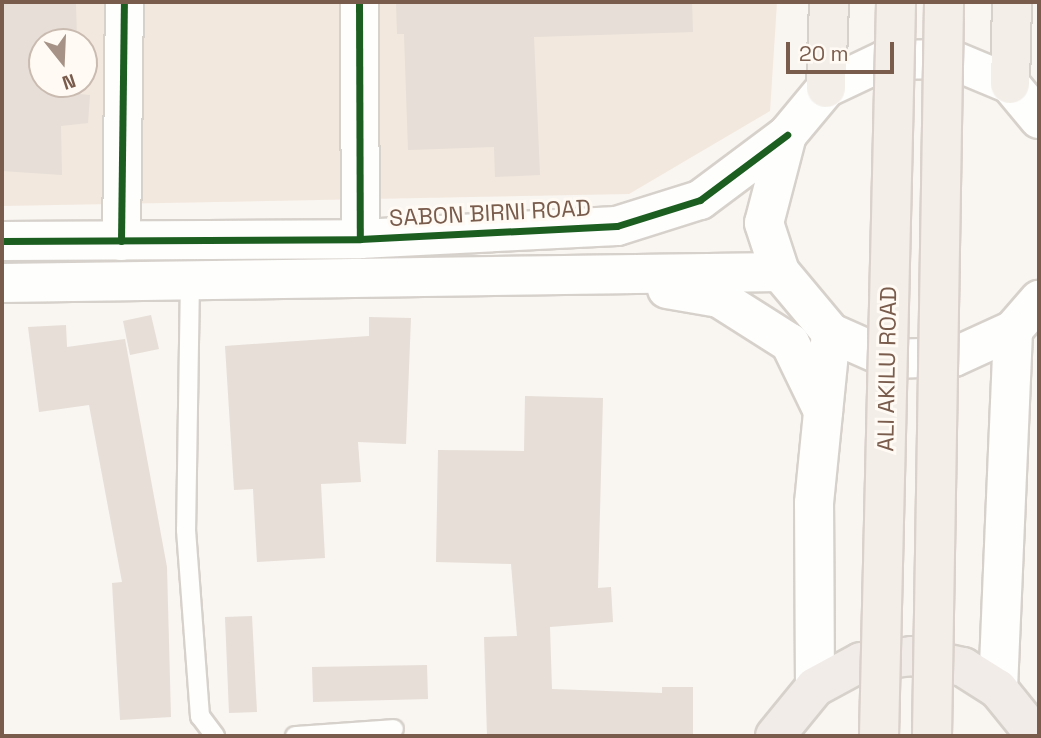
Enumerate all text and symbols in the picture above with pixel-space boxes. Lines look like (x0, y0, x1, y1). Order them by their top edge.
north arrow (28, 28, 98, 98)
scale bar (789, 28, 898, 72)
text: 20 m (799, 40, 849, 67)
text: N (59, 68, 79, 95)
street label: SABON BIRNI ROAD (388, 194, 592, 232)
street label: ALI AKILU ROAD (872, 286, 902, 452)

